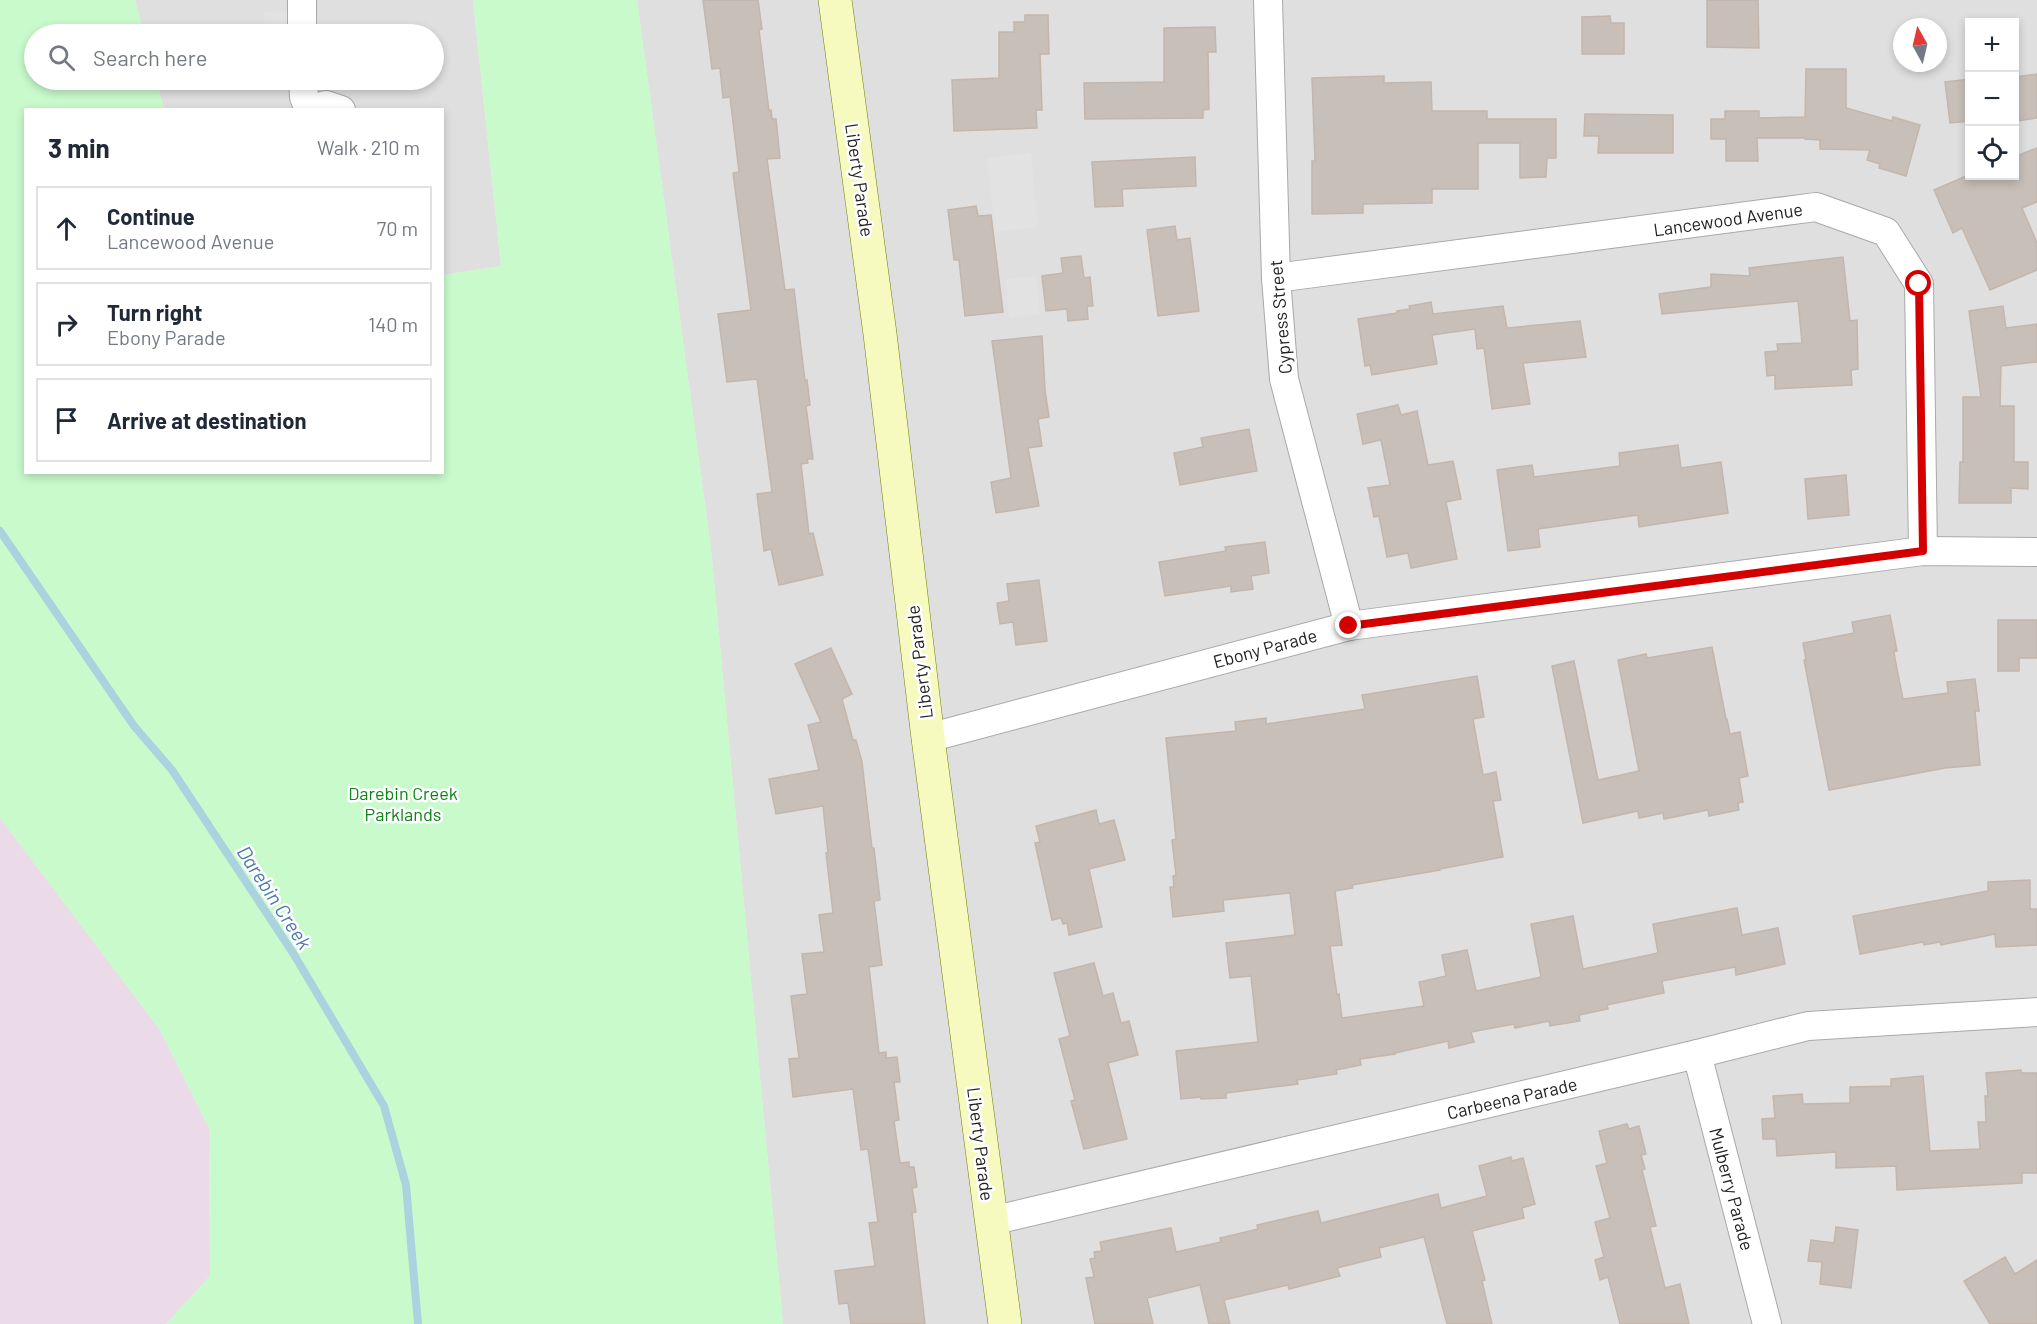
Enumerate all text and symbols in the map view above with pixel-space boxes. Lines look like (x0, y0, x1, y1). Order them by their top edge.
north arrow (1893, 18, 1947, 72)
map controls (1965, 18, 2019, 180)
button: + (1965, 18, 2019, 72)
search box (24, 24, 444, 90)
icon: search (45, 41, 78, 74)
text: Search here (93, 44, 207, 70)
button: − (1965, 72, 2019, 126)
street label: Liberty Parade (841, 122, 879, 238)
button: locate (1965, 126, 2019, 180)
text: 3 min (48, 132, 110, 163)
text: Walk · 210 m (317, 135, 420, 159)
street label: Lancewood Avenue (1652, 198, 1804, 240)
text: Continue (107, 203, 195, 229)
icon: ahead (50, 212, 83, 245)
text: 70 m (377, 216, 418, 240)
text: Lancewood Avenue (107, 229, 274, 253)
street label: Cypress Street (1264, 259, 1296, 375)
route start (1905, 270, 1931, 296)
text: Turn right (107, 299, 202, 325)
icon: right (50, 308, 83, 341)
text: 140 m (368, 312, 418, 336)
text: Ebony Parade (107, 325, 226, 349)
icon: arrive (50, 404, 83, 437)
text: Arrive at destination (107, 407, 306, 433)
street label: Liberty Parade (901, 604, 937, 720)
route end (1335, 612, 1361, 638)
street label: Ebony Parade (1211, 624, 1319, 672)
park label: Darebin Creek Parklands (348, 782, 458, 825)
water label: Darebin Creek (233, 841, 317, 953)
street label: Carbeena Parade (1445, 1072, 1579, 1124)
street label: Liberty Parade (963, 1086, 999, 1202)
street label: Mulberry Parade (1705, 1125, 1759, 1253)

